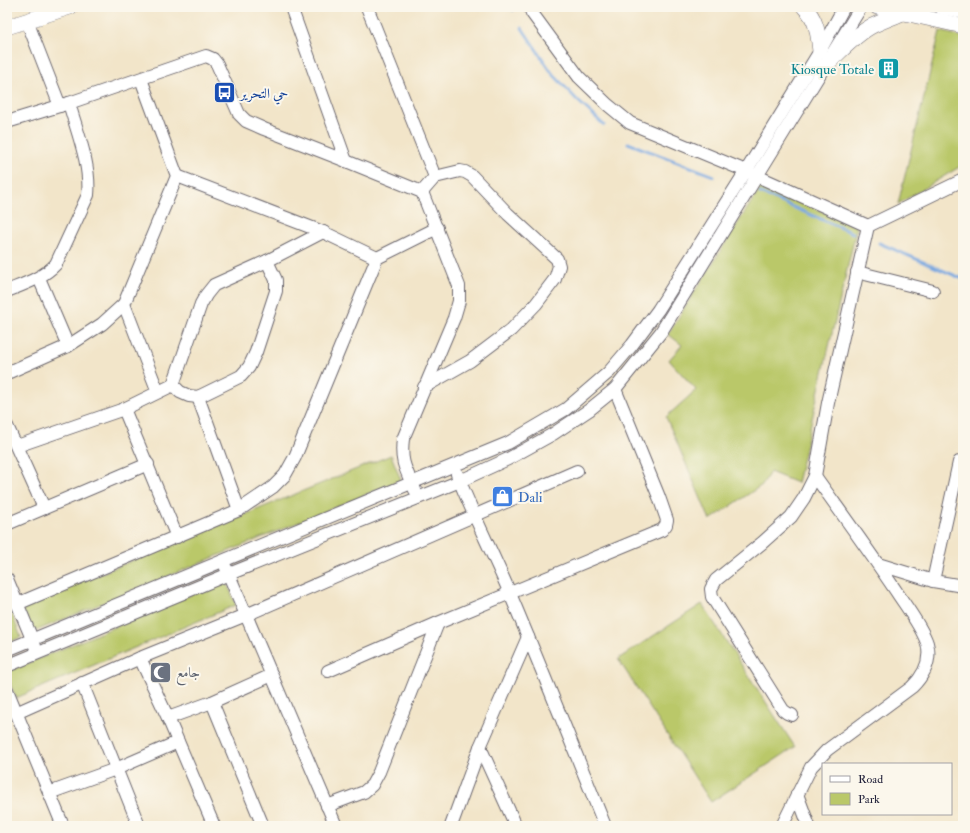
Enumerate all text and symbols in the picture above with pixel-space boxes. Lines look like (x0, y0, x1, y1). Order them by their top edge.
building icon: Kiosque Totale (876, 56, 902, 82)
place label: Kiosque Totale (791, 61, 874, 78)
bus stop icon: حي التحرير (212, 80, 238, 106)
place label: حي التحرير (238, 85, 288, 105)
shop icon: Dali (490, 484, 516, 510)
place label: Dali (518, 489, 543, 506)
mosque icon: جامع (147, 659, 173, 685)
place label: جامع (176, 664, 200, 686)
legend (822, 763, 952, 815)
text: Road (858, 772, 883, 787)
text: Park (858, 792, 880, 807)

